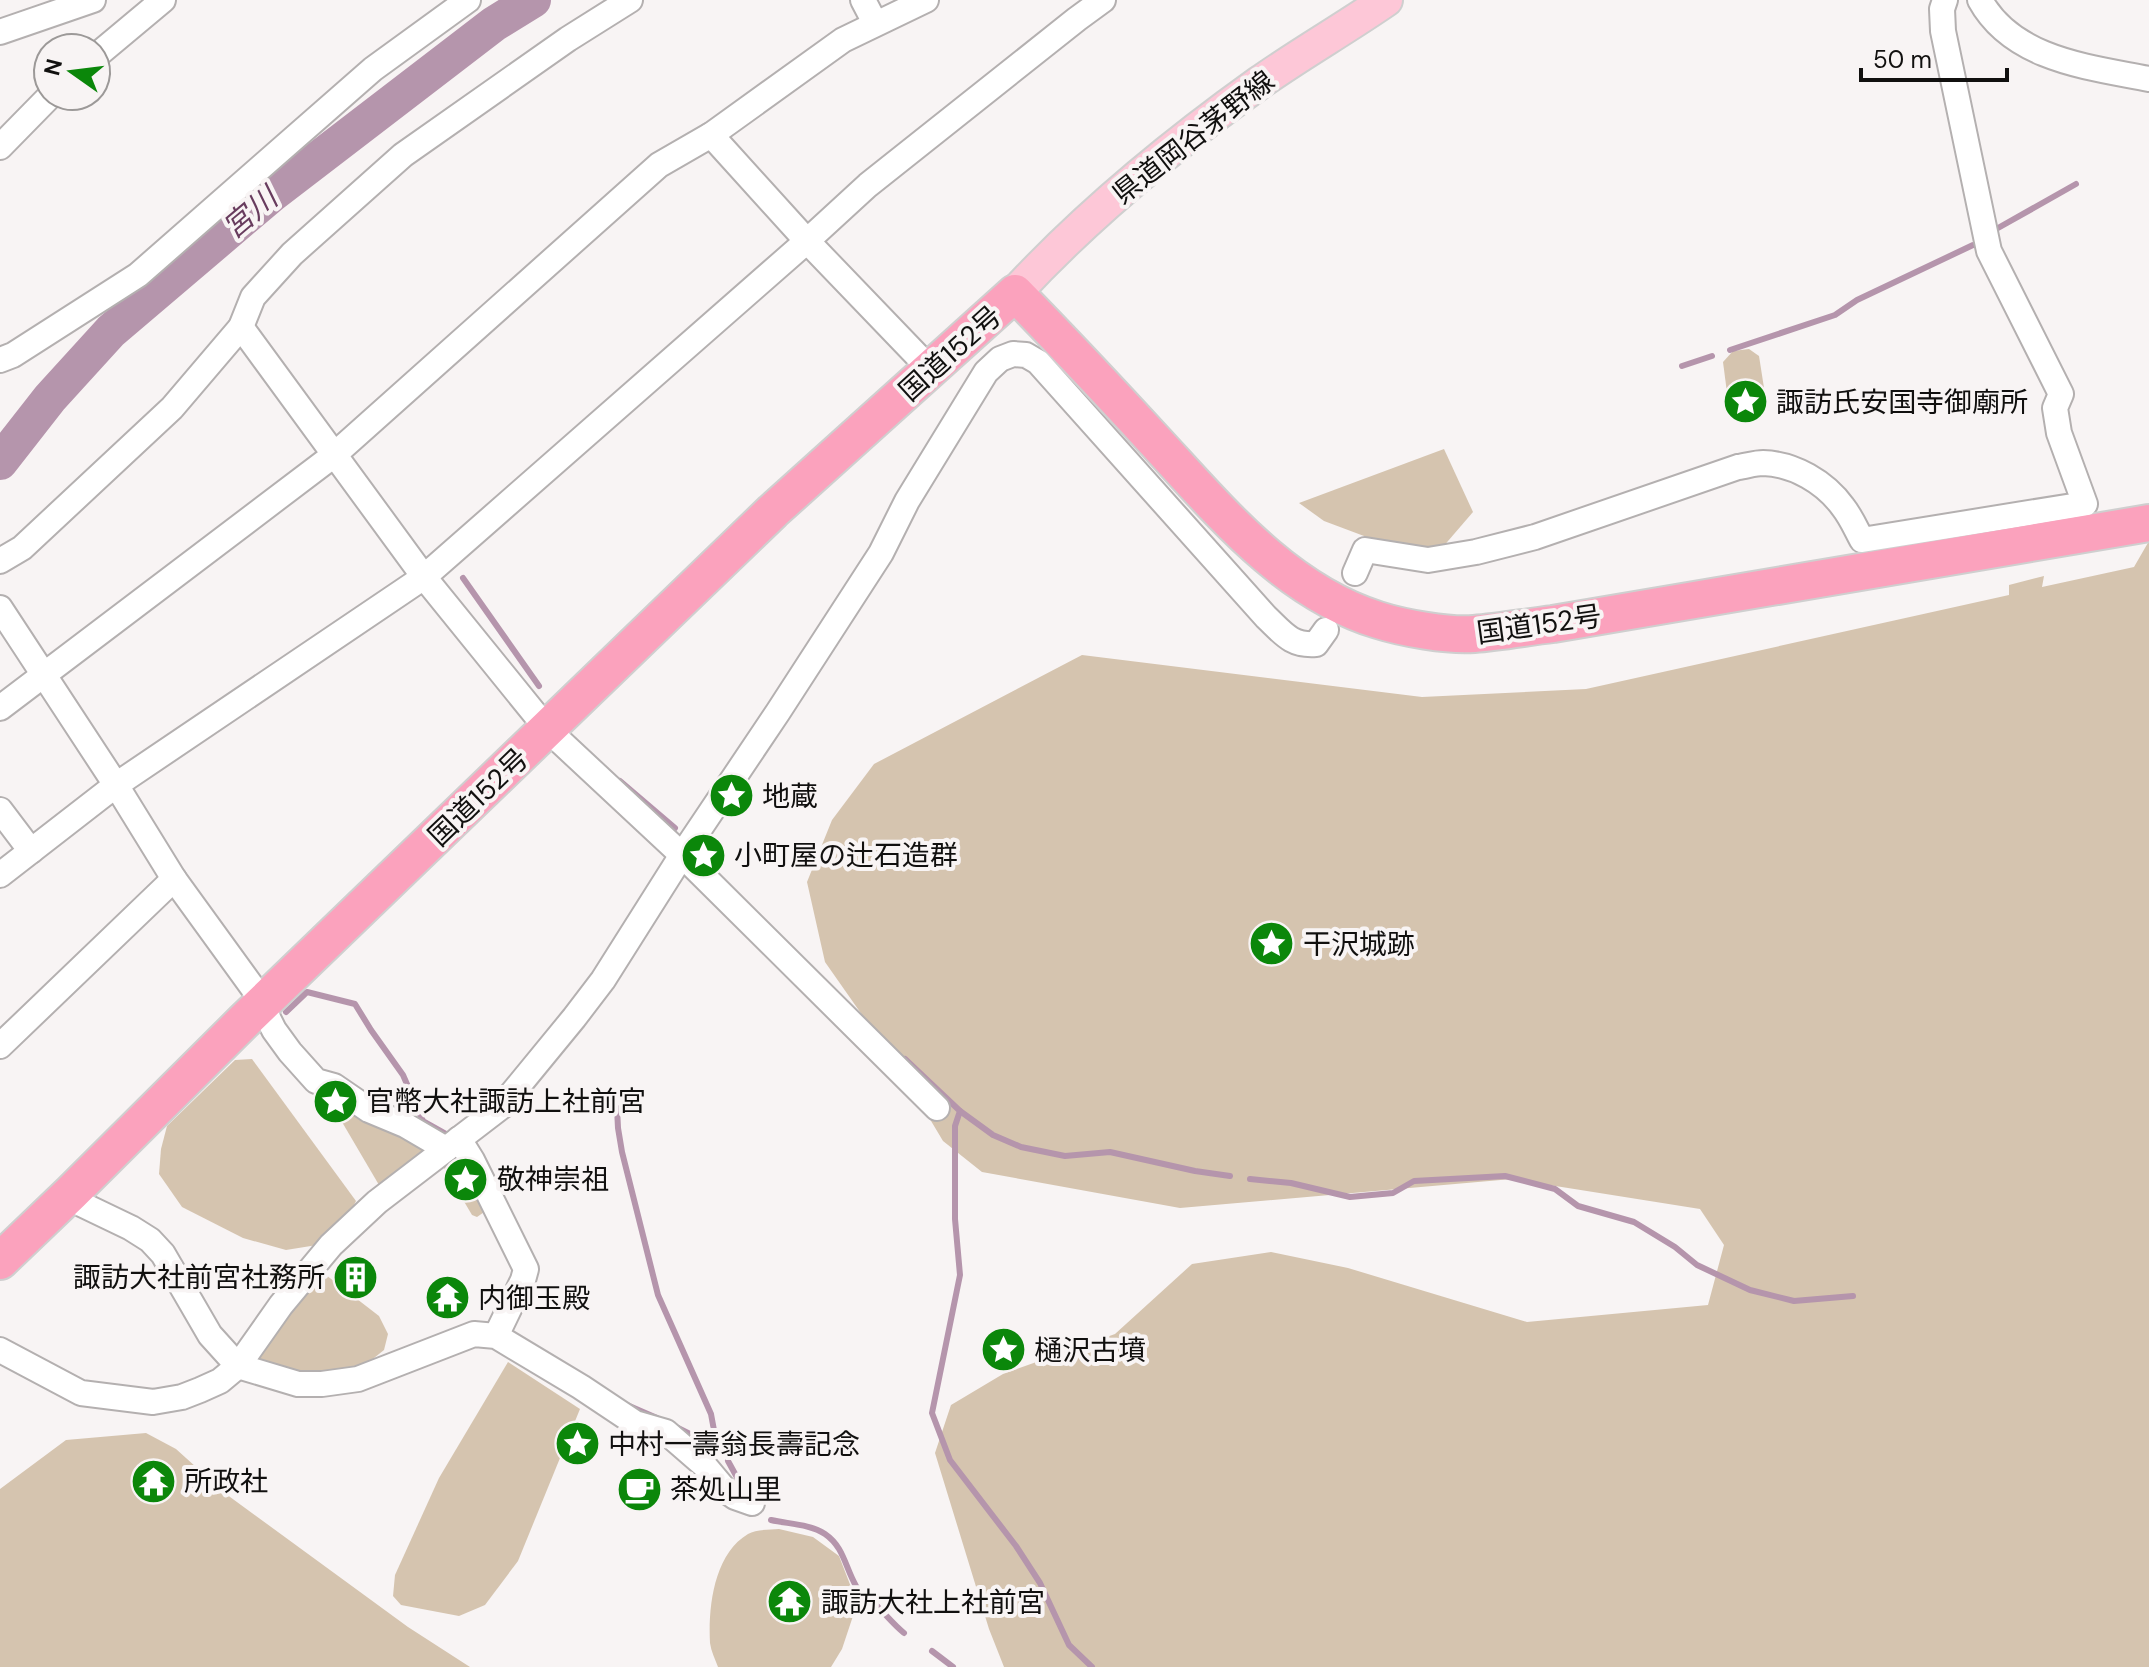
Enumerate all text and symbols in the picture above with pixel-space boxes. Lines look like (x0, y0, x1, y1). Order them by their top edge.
north arrow (32, 32, 112, 112)
scale bar (1861, 32, 2007, 82)
text: 50 m (1873, 44, 1932, 75)
text: N (37, 56, 69, 79)
street label: 県道岡谷茅野線 (1105, 62, 1282, 212)
water label: 宮川 (214, 176, 287, 247)
street label: 国道152号 (891, 298, 1009, 409)
place icon: 諏訪氏安国寺御廟所 (1721, 378, 1769, 426)
place label: 諏訪氏安国寺御廟所 (1776, 384, 2028, 421)
street label: 国道152号 (1474, 597, 1604, 652)
street label: 国道152号 (420, 740, 536, 854)
place icon: 地蔵 (707, 772, 755, 820)
place label: 地蔵 (762, 778, 818, 815)
place icon: 小町屋の辻石造群 (679, 831, 727, 879)
place label: 小町屋の辻石造群 (734, 837, 958, 874)
place icon: 干沢城跡 (1248, 920, 1296, 968)
place label: 干沢城跡 (1303, 926, 1415, 963)
place icon: 官幣大社諏訪上社前宮 (311, 1077, 359, 1125)
place label: 官幣大社諏訪上社前宮 (366, 1083, 646, 1120)
place icon: 敬神崇祖 (442, 1155, 490, 1203)
place label: 敬神崇祖 (497, 1161, 609, 1198)
building icon: 諏訪大社前宮社務所 (332, 1253, 380, 1301)
place label: 諏訪大社前宮社務所 (73, 1259, 325, 1296)
temple icon: 内御玉殿 (423, 1274, 471, 1322)
place label: 内御玉殿 (478, 1280, 590, 1317)
place icon: 樋沢古墳 (979, 1326, 1027, 1374)
place label: 樋沢古墳 (1034, 1332, 1146, 1369)
place icon: 中村一壽翁長壽記念 (553, 1420, 601, 1468)
place label: 中村一壽翁長壽記念 (608, 1426, 860, 1463)
temple icon: 所政社 (129, 1457, 177, 1505)
place label: 所政社 (184, 1463, 268, 1500)
cafe icon: 茶処山里 (615, 1465, 663, 1513)
place label: 茶処山里 (670, 1471, 782, 1508)
temple icon: 諏訪大社上社前宮 (766, 1578, 814, 1626)
place label: 諏訪大社上社前宮 (821, 1584, 1045, 1621)

